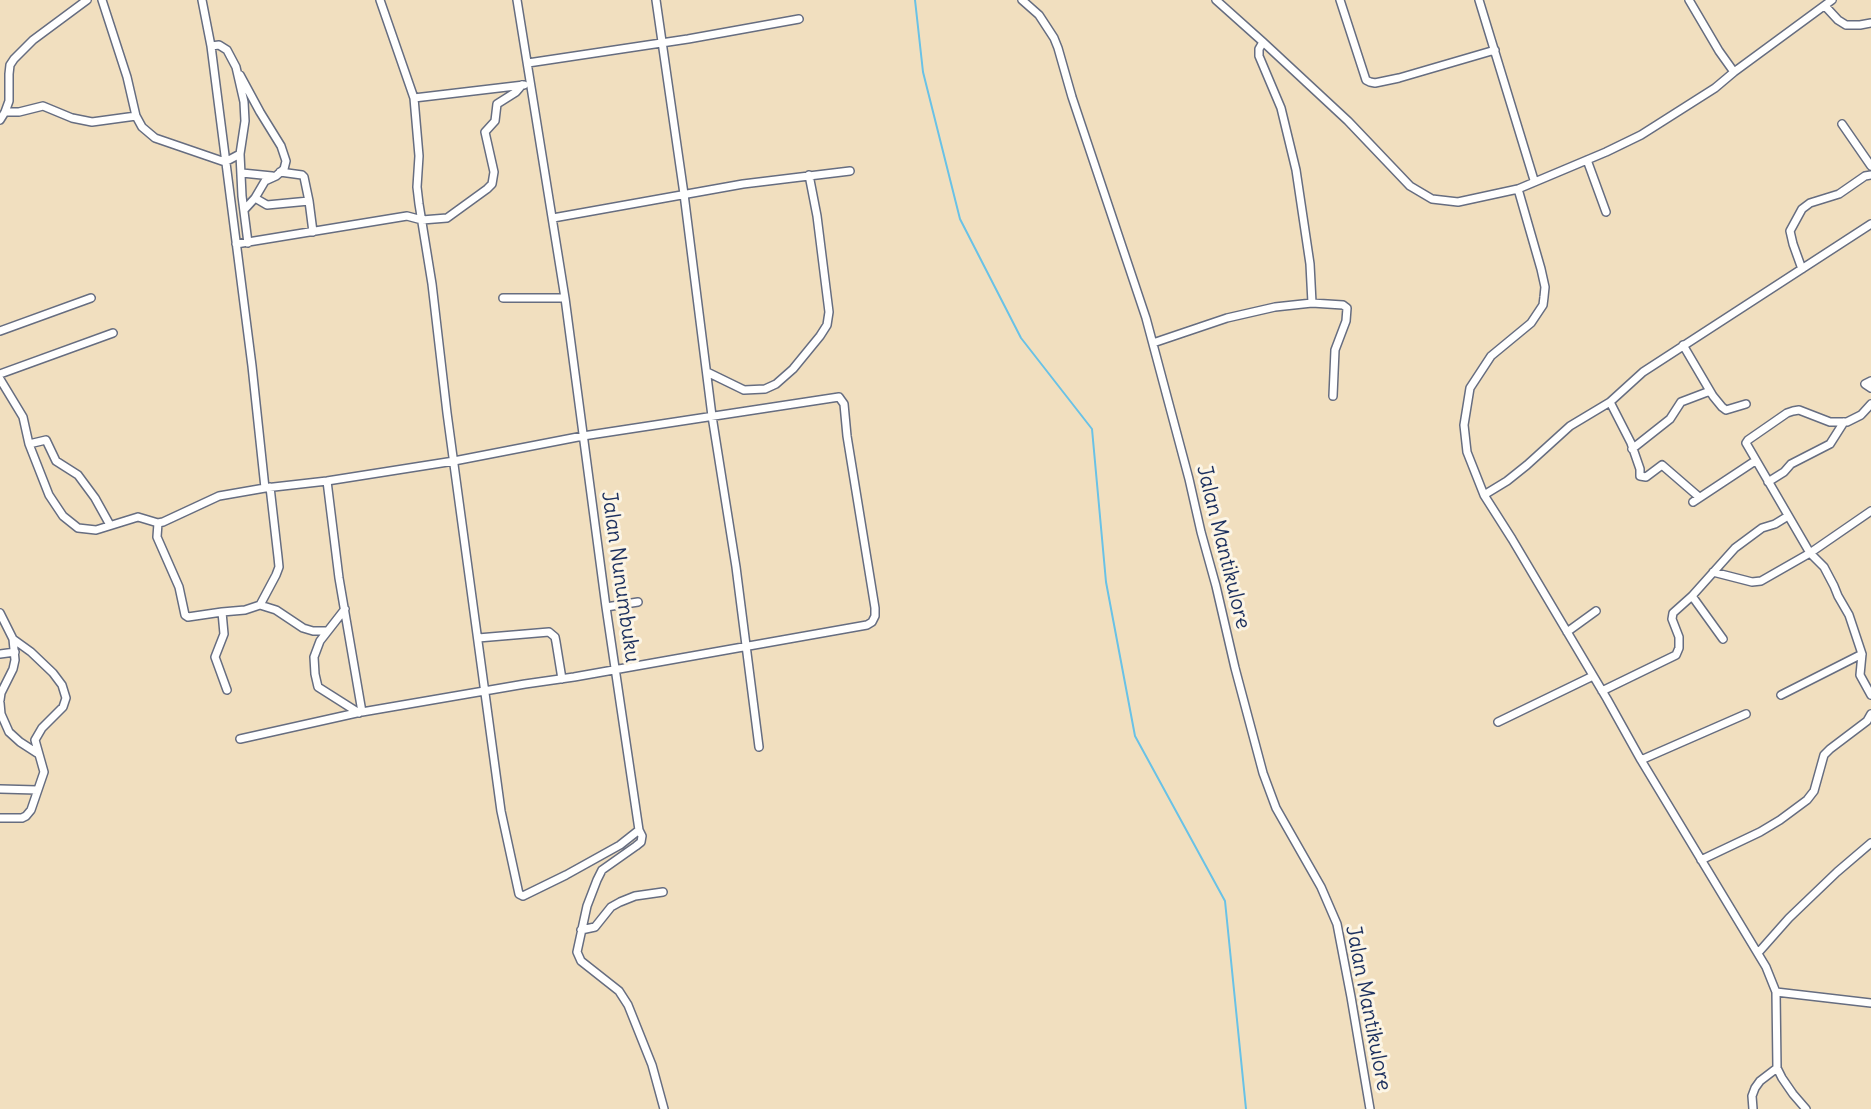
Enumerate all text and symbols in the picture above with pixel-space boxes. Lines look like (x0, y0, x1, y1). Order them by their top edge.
street label: Jalan Mantikulore (1190, 463, 1256, 631)
street label: Jalan Nunumbuku (596, 490, 644, 664)
street label: Jalan Mantikulore (1340, 923, 1396, 1093)

